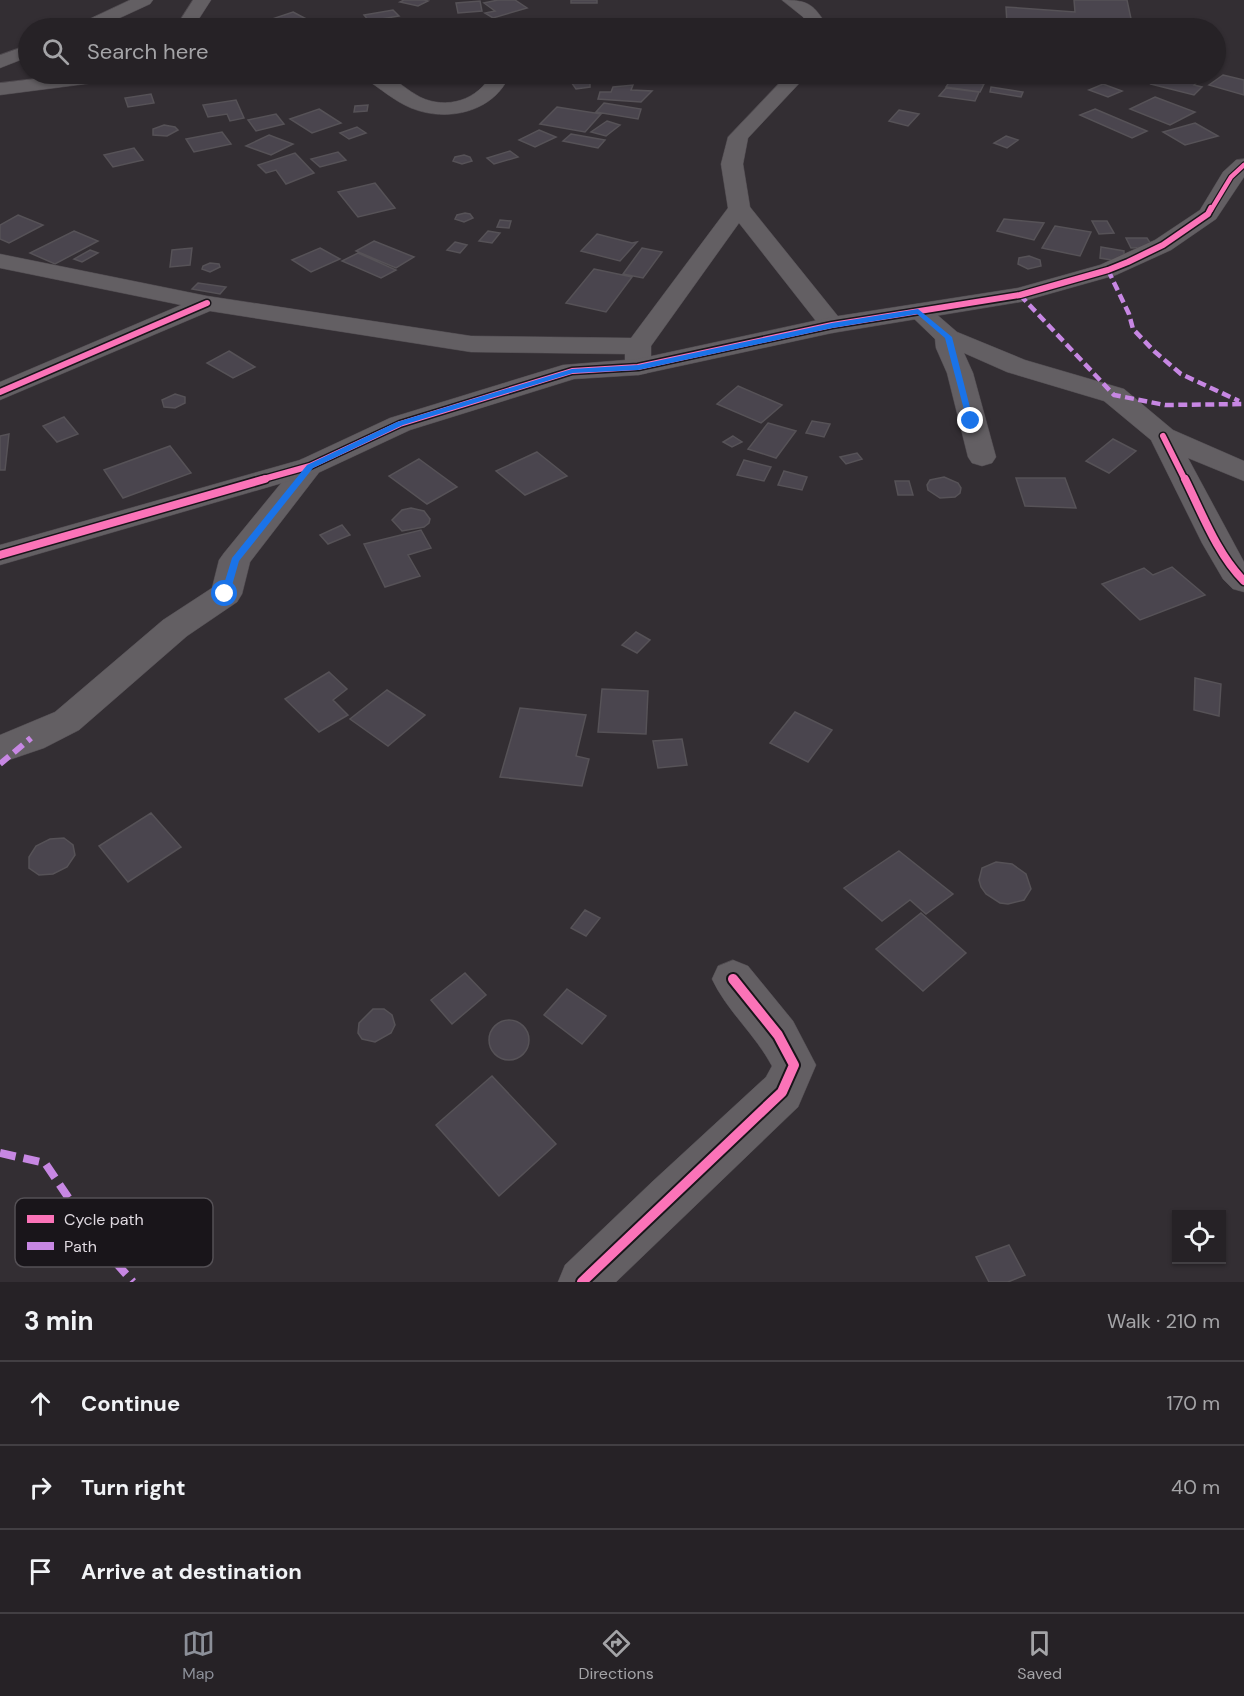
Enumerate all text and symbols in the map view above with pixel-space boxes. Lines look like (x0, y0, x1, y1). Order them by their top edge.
search box (18, 18, 1226, 84)
icon: search (39, 35, 72, 68)
text: Search here (87, 37, 208, 66)
route end (957, 407, 983, 433)
route start (211, 580, 237, 606)
legend (15, 1198, 213, 1267)
text: Cycle path (64, 1209, 144, 1230)
map controls (1172, 1210, 1226, 1264)
button: locate (1172, 1210, 1226, 1264)
text: Path (64, 1236, 97, 1257)
text: 3 min (24, 1304, 93, 1338)
text: Walk · 210 m (1107, 1308, 1220, 1334)
icon: ahead (24, 1387, 57, 1420)
text: Continue (81, 1389, 180, 1418)
text: 170 m (1167, 1390, 1220, 1416)
icon: right (24, 1471, 57, 1504)
text: Turn right (81, 1473, 186, 1502)
text: 40 m (1171, 1474, 1220, 1500)
icon: arrive (24, 1555, 57, 1588)
text: Arrive at destination (81, 1557, 302, 1586)
tab: Map (182, 1627, 215, 1684)
tab: Directions (578, 1627, 654, 1684)
tab: Saved (1017, 1627, 1062, 1684)

